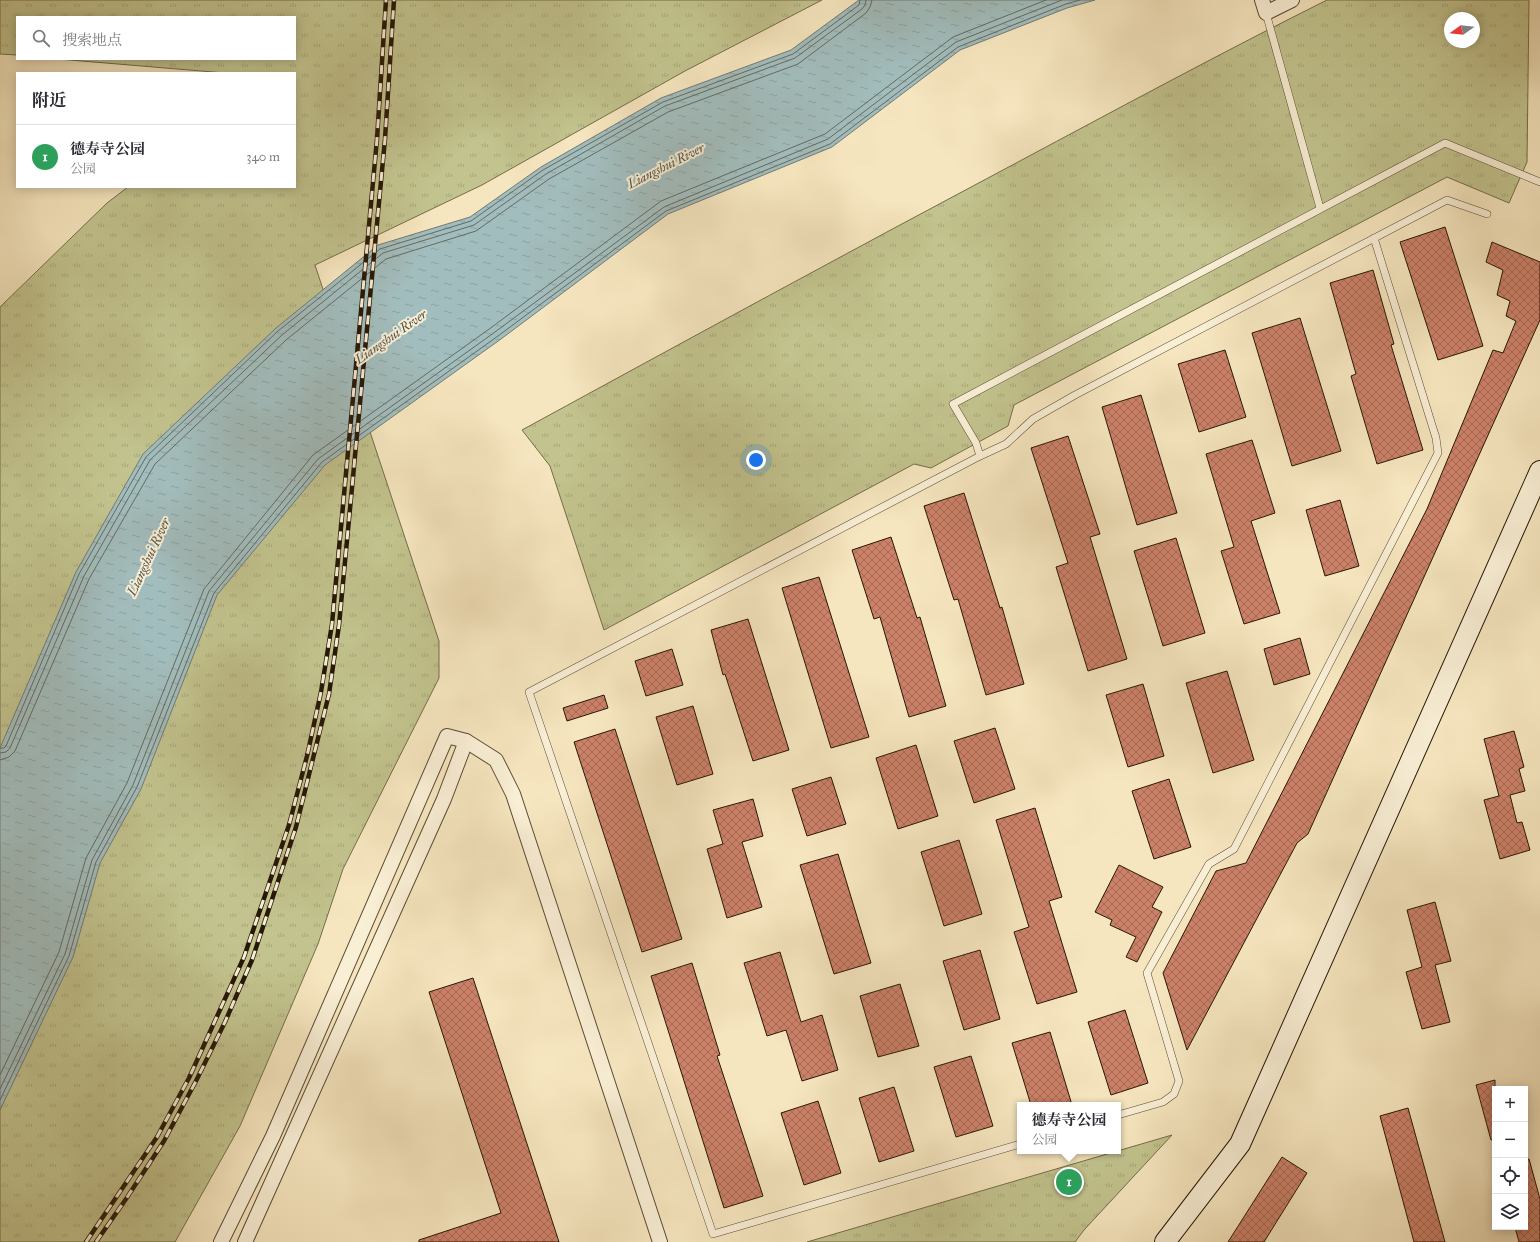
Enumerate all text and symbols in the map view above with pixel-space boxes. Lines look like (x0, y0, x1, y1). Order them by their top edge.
north arrow (1444, 12, 1480, 48)
search box (16, 16, 296, 60)
icon: search (30, 27, 52, 49)
text: 搜索地点 (62, 31, 122, 49)
text: 附近 (32, 90, 66, 111)
water label: Liangshui River (624, 139, 708, 193)
text: 德寿寺公园 (70, 140, 145, 158)
text: 1 (42, 149, 48, 165)
text: 340 m (246, 149, 280, 165)
text: 公园 (70, 161, 96, 177)
water label: Liangshui River (351, 306, 431, 368)
your location (746, 450, 766, 470)
water label: Liangshui River (124, 515, 174, 599)
map controls (1492, 1086, 1528, 1230)
button: + (1492, 1086, 1528, 1122)
popup (1017, 1102, 1121, 1154)
text: 德寿寺公园 (1031, 1111, 1107, 1129)
button: − (1492, 1122, 1528, 1158)
text: 公园 (1031, 1132, 1058, 1148)
button: locate (1492, 1158, 1528, 1194)
pin: 1 (1056, 1167, 1082, 1197)
button: layers (1492, 1194, 1528, 1230)

